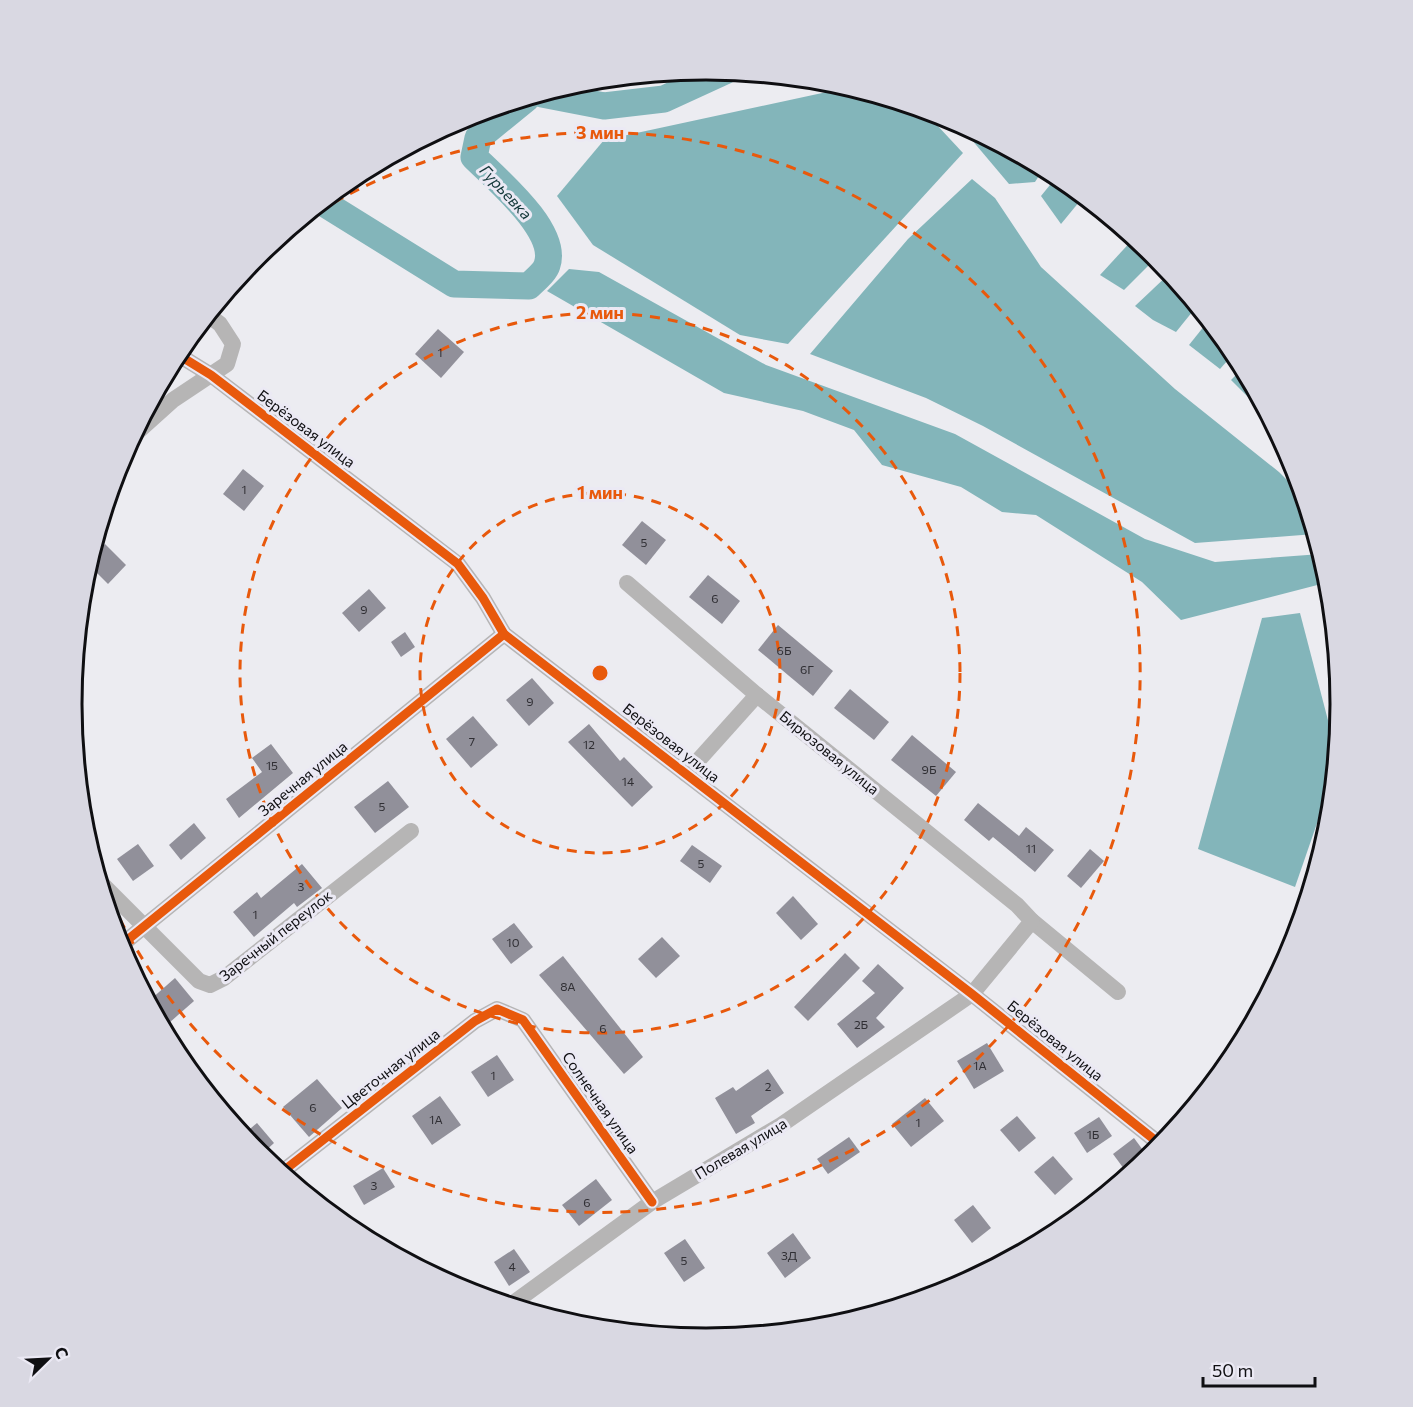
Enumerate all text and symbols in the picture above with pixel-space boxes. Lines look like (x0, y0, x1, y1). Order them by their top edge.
text: 3 мин (576, 121, 624, 143)
water label: Гурьевка (476, 160, 536, 223)
text: 2 мин (576, 301, 624, 323)
house number: 1 (437, 345, 443, 359)
street label: Берёзовая улица (254, 386, 359, 471)
text: 1 мин (577, 481, 623, 503)
house number: 1 (241, 482, 247, 496)
house number: 5 (641, 535, 648, 549)
house number: 6 (711, 591, 719, 605)
house number: 9 (360, 602, 368, 616)
house number: 6Б (777, 643, 792, 657)
house number: 6Г (800, 662, 814, 676)
centre of rings (590, 663, 610, 683)
house number: 9 (526, 694, 534, 708)
street label: Берёзовая улица (620, 699, 724, 786)
street label: Бирюзовая улица (776, 707, 883, 798)
house number: 7 (469, 734, 475, 748)
street label: Заречная улица (254, 737, 350, 820)
house number: 12 (583, 737, 595, 751)
house number: 15 (266, 758, 278, 772)
house number: 9Б (922, 762, 937, 776)
house number: 14 (622, 774, 634, 788)
house number: 5 (379, 799, 386, 813)
house number: 11 (1026, 841, 1036, 855)
house number: 5 (698, 856, 705, 870)
house number: 3 (298, 879, 305, 893)
street label: Заречный переулок (216, 886, 335, 985)
house number: 1 (252, 907, 258, 921)
house number: 10 (507, 935, 520, 949)
house number: 8А (560, 979, 576, 993)
street label: Берёзовая улица (1004, 996, 1107, 1084)
house number: 2Б (854, 1017, 869, 1031)
house number: 6 (599, 1021, 607, 1035)
street label: Цветочная улица (338, 1024, 443, 1112)
street label: Солнечная улица (559, 1048, 643, 1157)
house number: 1А (973, 1058, 987, 1072)
house number: 1 (490, 1068, 496, 1082)
house number: 2 (765, 1079, 772, 1093)
house number: 6 (309, 1100, 317, 1114)
house number: 1А (429, 1112, 443, 1126)
street label: Полевая улица (691, 1114, 790, 1183)
house number: 1 (915, 1115, 921, 1129)
house number: 1Б (1087, 1127, 1100, 1141)
house number: 3 (371, 1178, 378, 1192)
house number: 6 (583, 1195, 591, 1209)
house number: 3Д (781, 1248, 798, 1262)
house number: 5 (681, 1253, 688, 1267)
house number: 4 (508, 1259, 516, 1273)
north arrow (18, 1329, 78, 1389)
text: С (51, 1344, 73, 1362)
scale bar (1203, 1350, 1316, 1388)
text: 50 m (1212, 1359, 1253, 1381)

